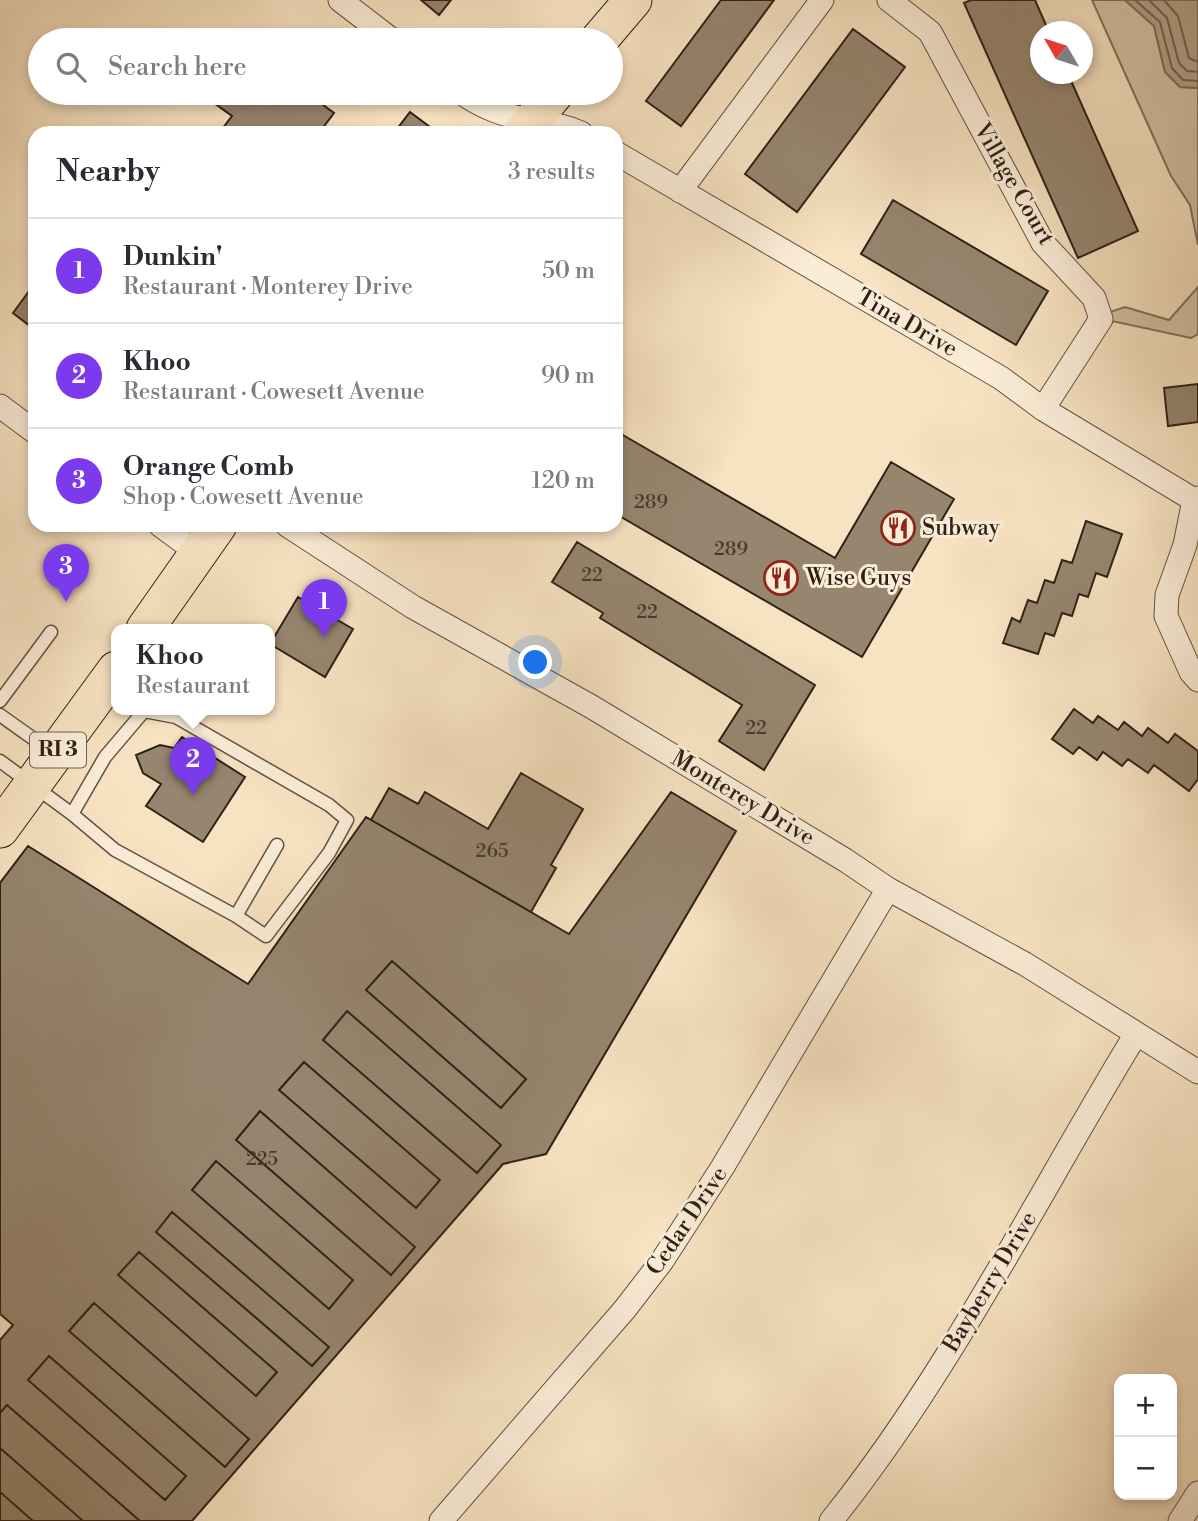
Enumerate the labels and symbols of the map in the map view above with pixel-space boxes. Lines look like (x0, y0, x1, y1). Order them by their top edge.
north arrow (1030, 21, 1093, 84)
street label: Village Court (967, 117, 1060, 250)
street label: Tina Drive (851, 283, 963, 363)
house number: 289 (634, 490, 668, 514)
restaurant icon: Subway (879, 509, 917, 547)
place label: Subway (922, 514, 1001, 542)
house number: 289 (714, 537, 748, 561)
pin: 3 (43, 544, 89, 602)
restaurant icon: Wise Guys (762, 559, 800, 597)
house number: 22 (581, 563, 603, 587)
place label: Wise Guys (805, 564, 911, 592)
pin: 1 (301, 579, 347, 637)
house number: 22 (636, 600, 658, 624)
your location (518, 645, 552, 679)
house number: 22 (745, 716, 767, 740)
road number: RI 3 (30, 732, 86, 768)
pin: 2 (170, 737, 216, 795)
street label: Monterey Drive (666, 744, 820, 852)
house number: 265 (476, 839, 508, 863)
house number: 225 (246, 1147, 278, 1171)
street label: Cedar Drive (640, 1161, 734, 1281)
street label: Bayberry Drive (936, 1207, 1043, 1358)

